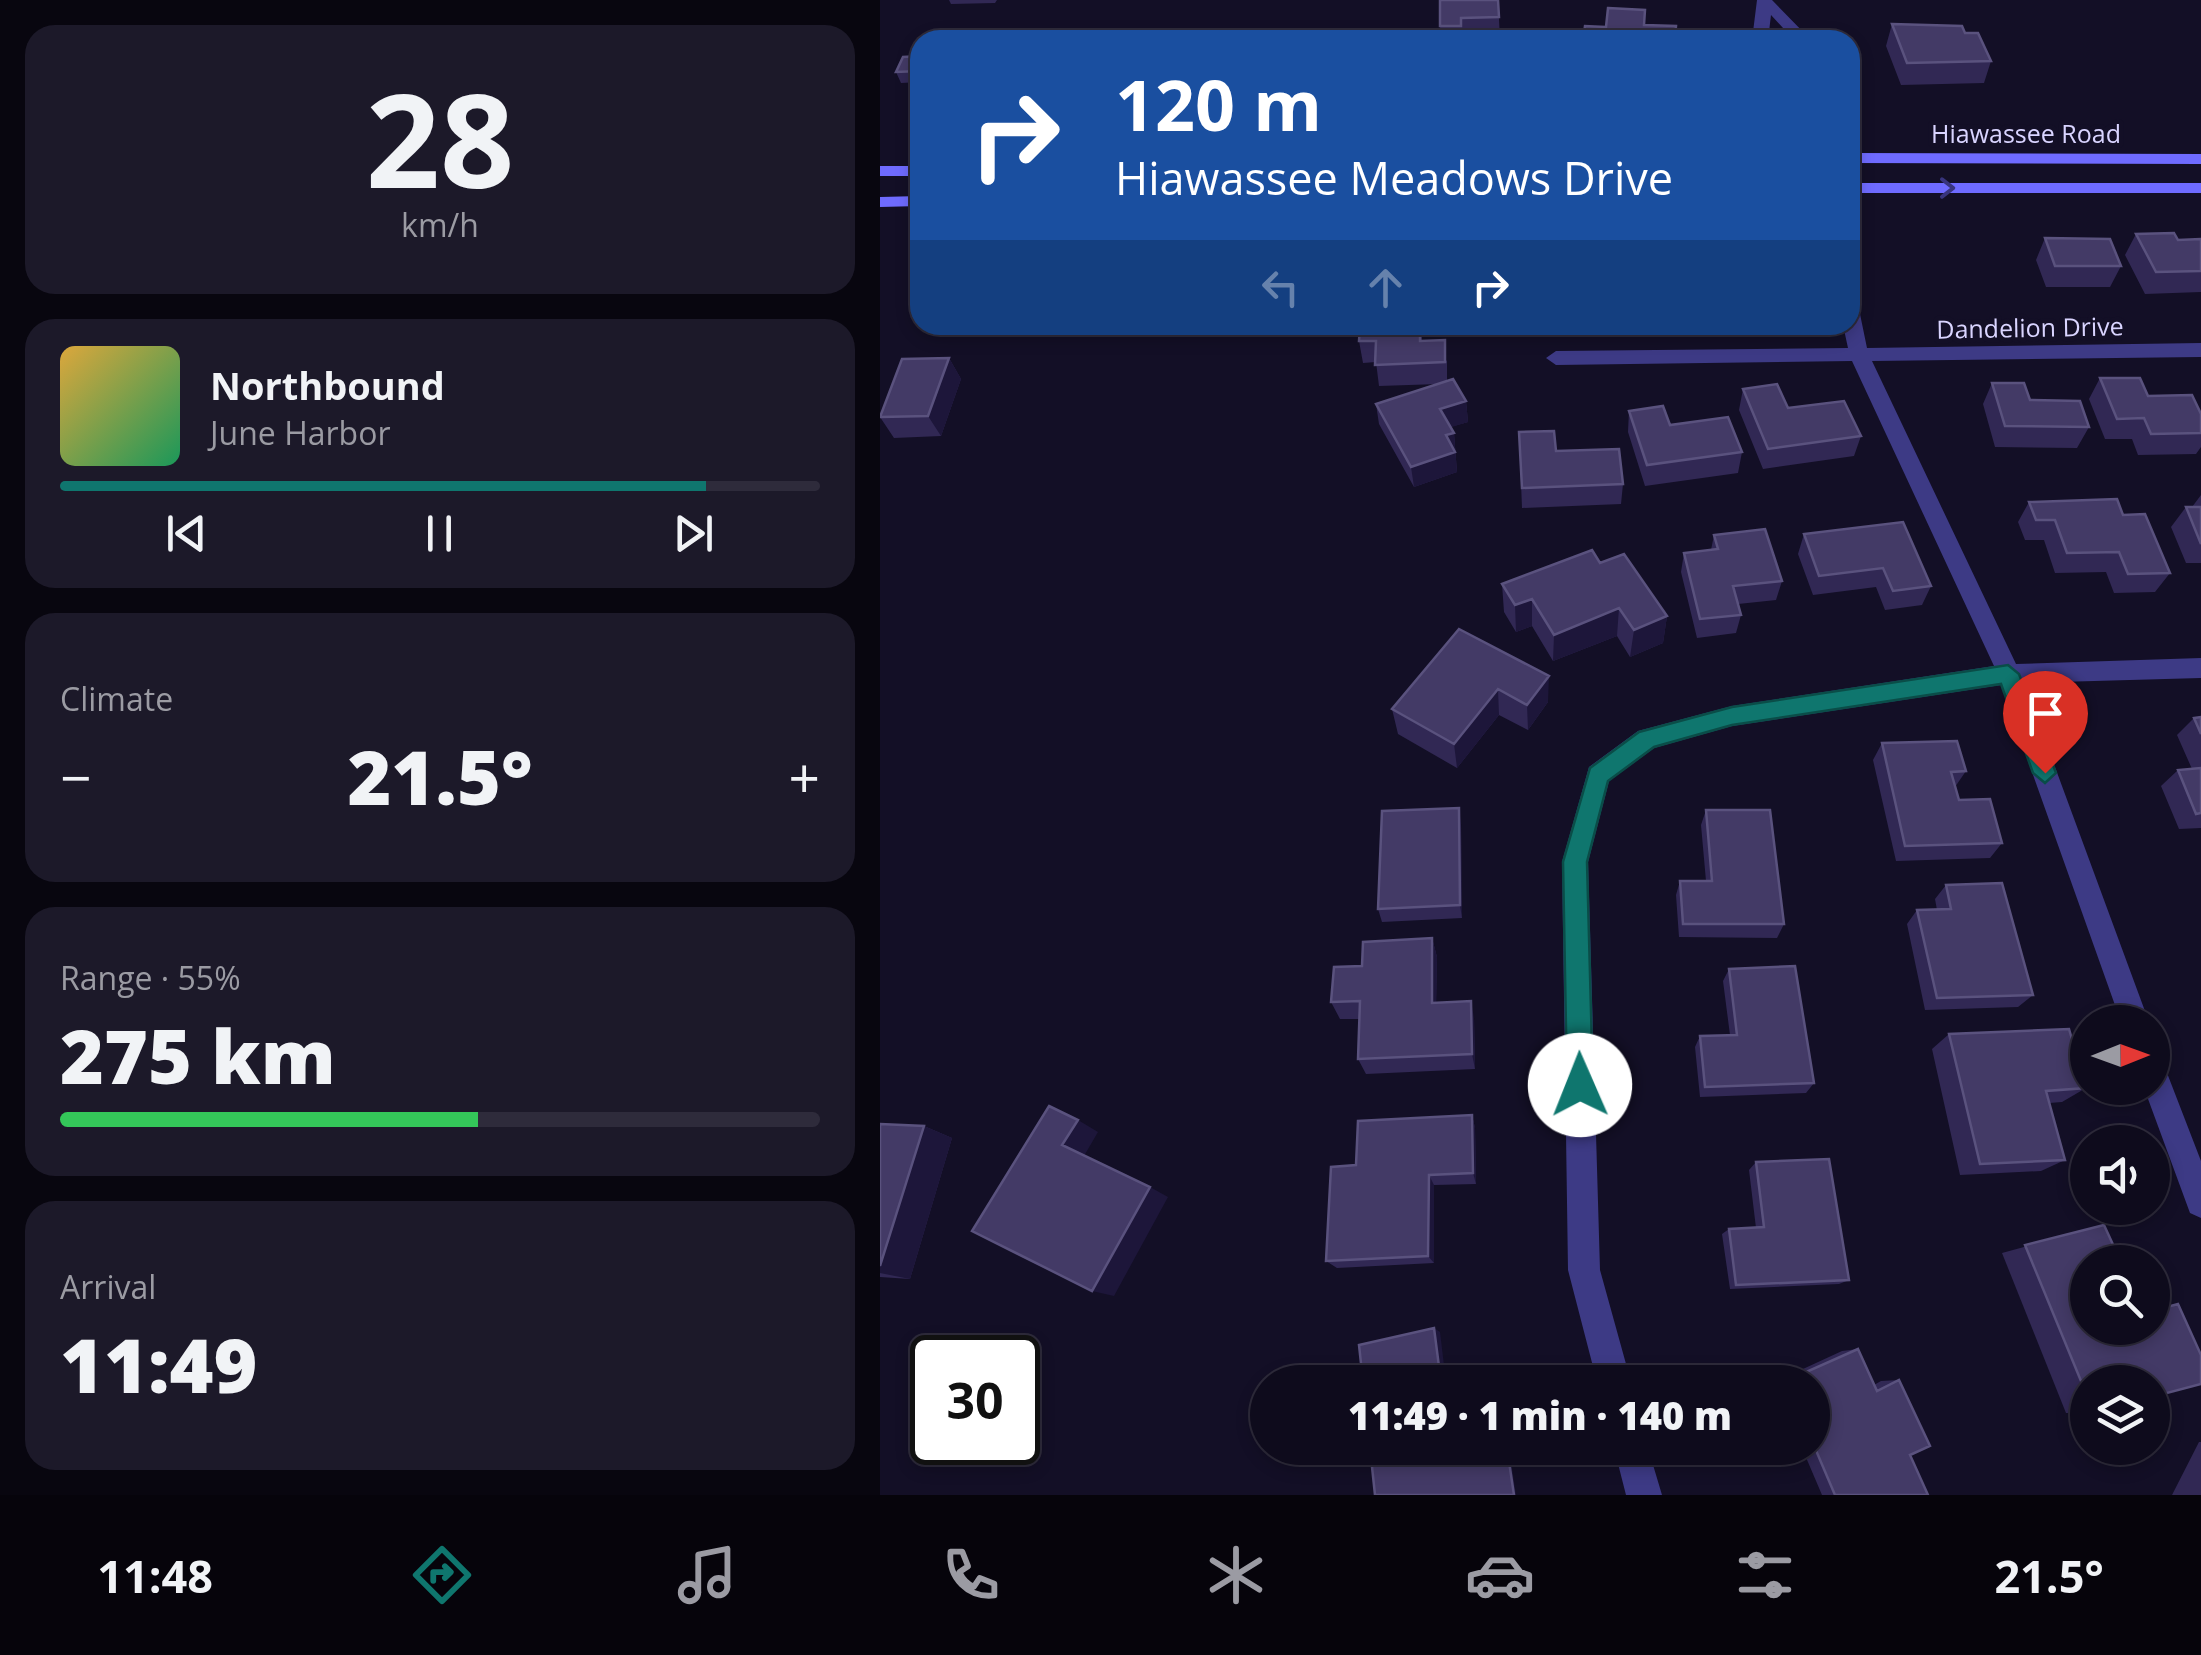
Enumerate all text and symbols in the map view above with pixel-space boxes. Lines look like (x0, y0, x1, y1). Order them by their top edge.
text: 28 (366, 49, 514, 226)
text: 120 m (1115, 56, 1322, 152)
icon: right (950, 70, 1080, 200)
street label: Hiawassee Road (1931, 116, 2121, 150)
text: Hiawassee Meadows Drive (1115, 147, 1673, 208)
one-way arrow (1940, 177, 1956, 199)
text: km/h (401, 203, 479, 246)
icon: left (1253, 260, 1308, 315)
icon: ahead (1358, 260, 1413, 315)
icon: right (1463, 260, 1518, 315)
street label: Dandelion Drive (1936, 308, 2124, 346)
text: Northbound (210, 359, 445, 411)
text: June Harbor (210, 411, 390, 454)
icon: previous (159, 506, 214, 561)
icon: pause (412, 506, 467, 561)
icon: next (666, 506, 721, 561)
pin (2003, 671, 2088, 774)
text: Climate (60, 677, 173, 720)
icon: arrive (2018, 686, 2073, 741)
text: 21.5° (347, 725, 533, 827)
text: − (60, 739, 91, 814)
text: + (789, 739, 820, 814)
text: Range · 55% (60, 956, 241, 999)
text: 275 km (60, 1004, 336, 1106)
north arrow (2070, 1005, 2170, 1105)
map controls (2070, 1005, 2170, 1465)
position arrow (1528, 1033, 1632, 1137)
button: sound (2070, 1125, 2170, 1225)
button: search (2070, 1245, 2170, 1345)
text: Arrival (60, 1265, 156, 1308)
text: 11:49 (60, 1313, 257, 1415)
speed limit sign: 30 (910, 1335, 1040, 1465)
button: layers (2070, 1365, 2170, 1465)
text: 11:49 · 1 min · 140 m (1348, 1389, 1732, 1441)
icon: directions (407, 1540, 477, 1610)
icon: music (672, 1540, 742, 1610)
icon: phone (936, 1540, 1006, 1610)
icon: climate (1201, 1540, 1271, 1610)
icon: car (1465, 1540, 1535, 1610)
icon: filters (1730, 1540, 1800, 1610)
text: 11:48 (97, 1545, 213, 1606)
text: 21.5° (1994, 1545, 2104, 1606)

